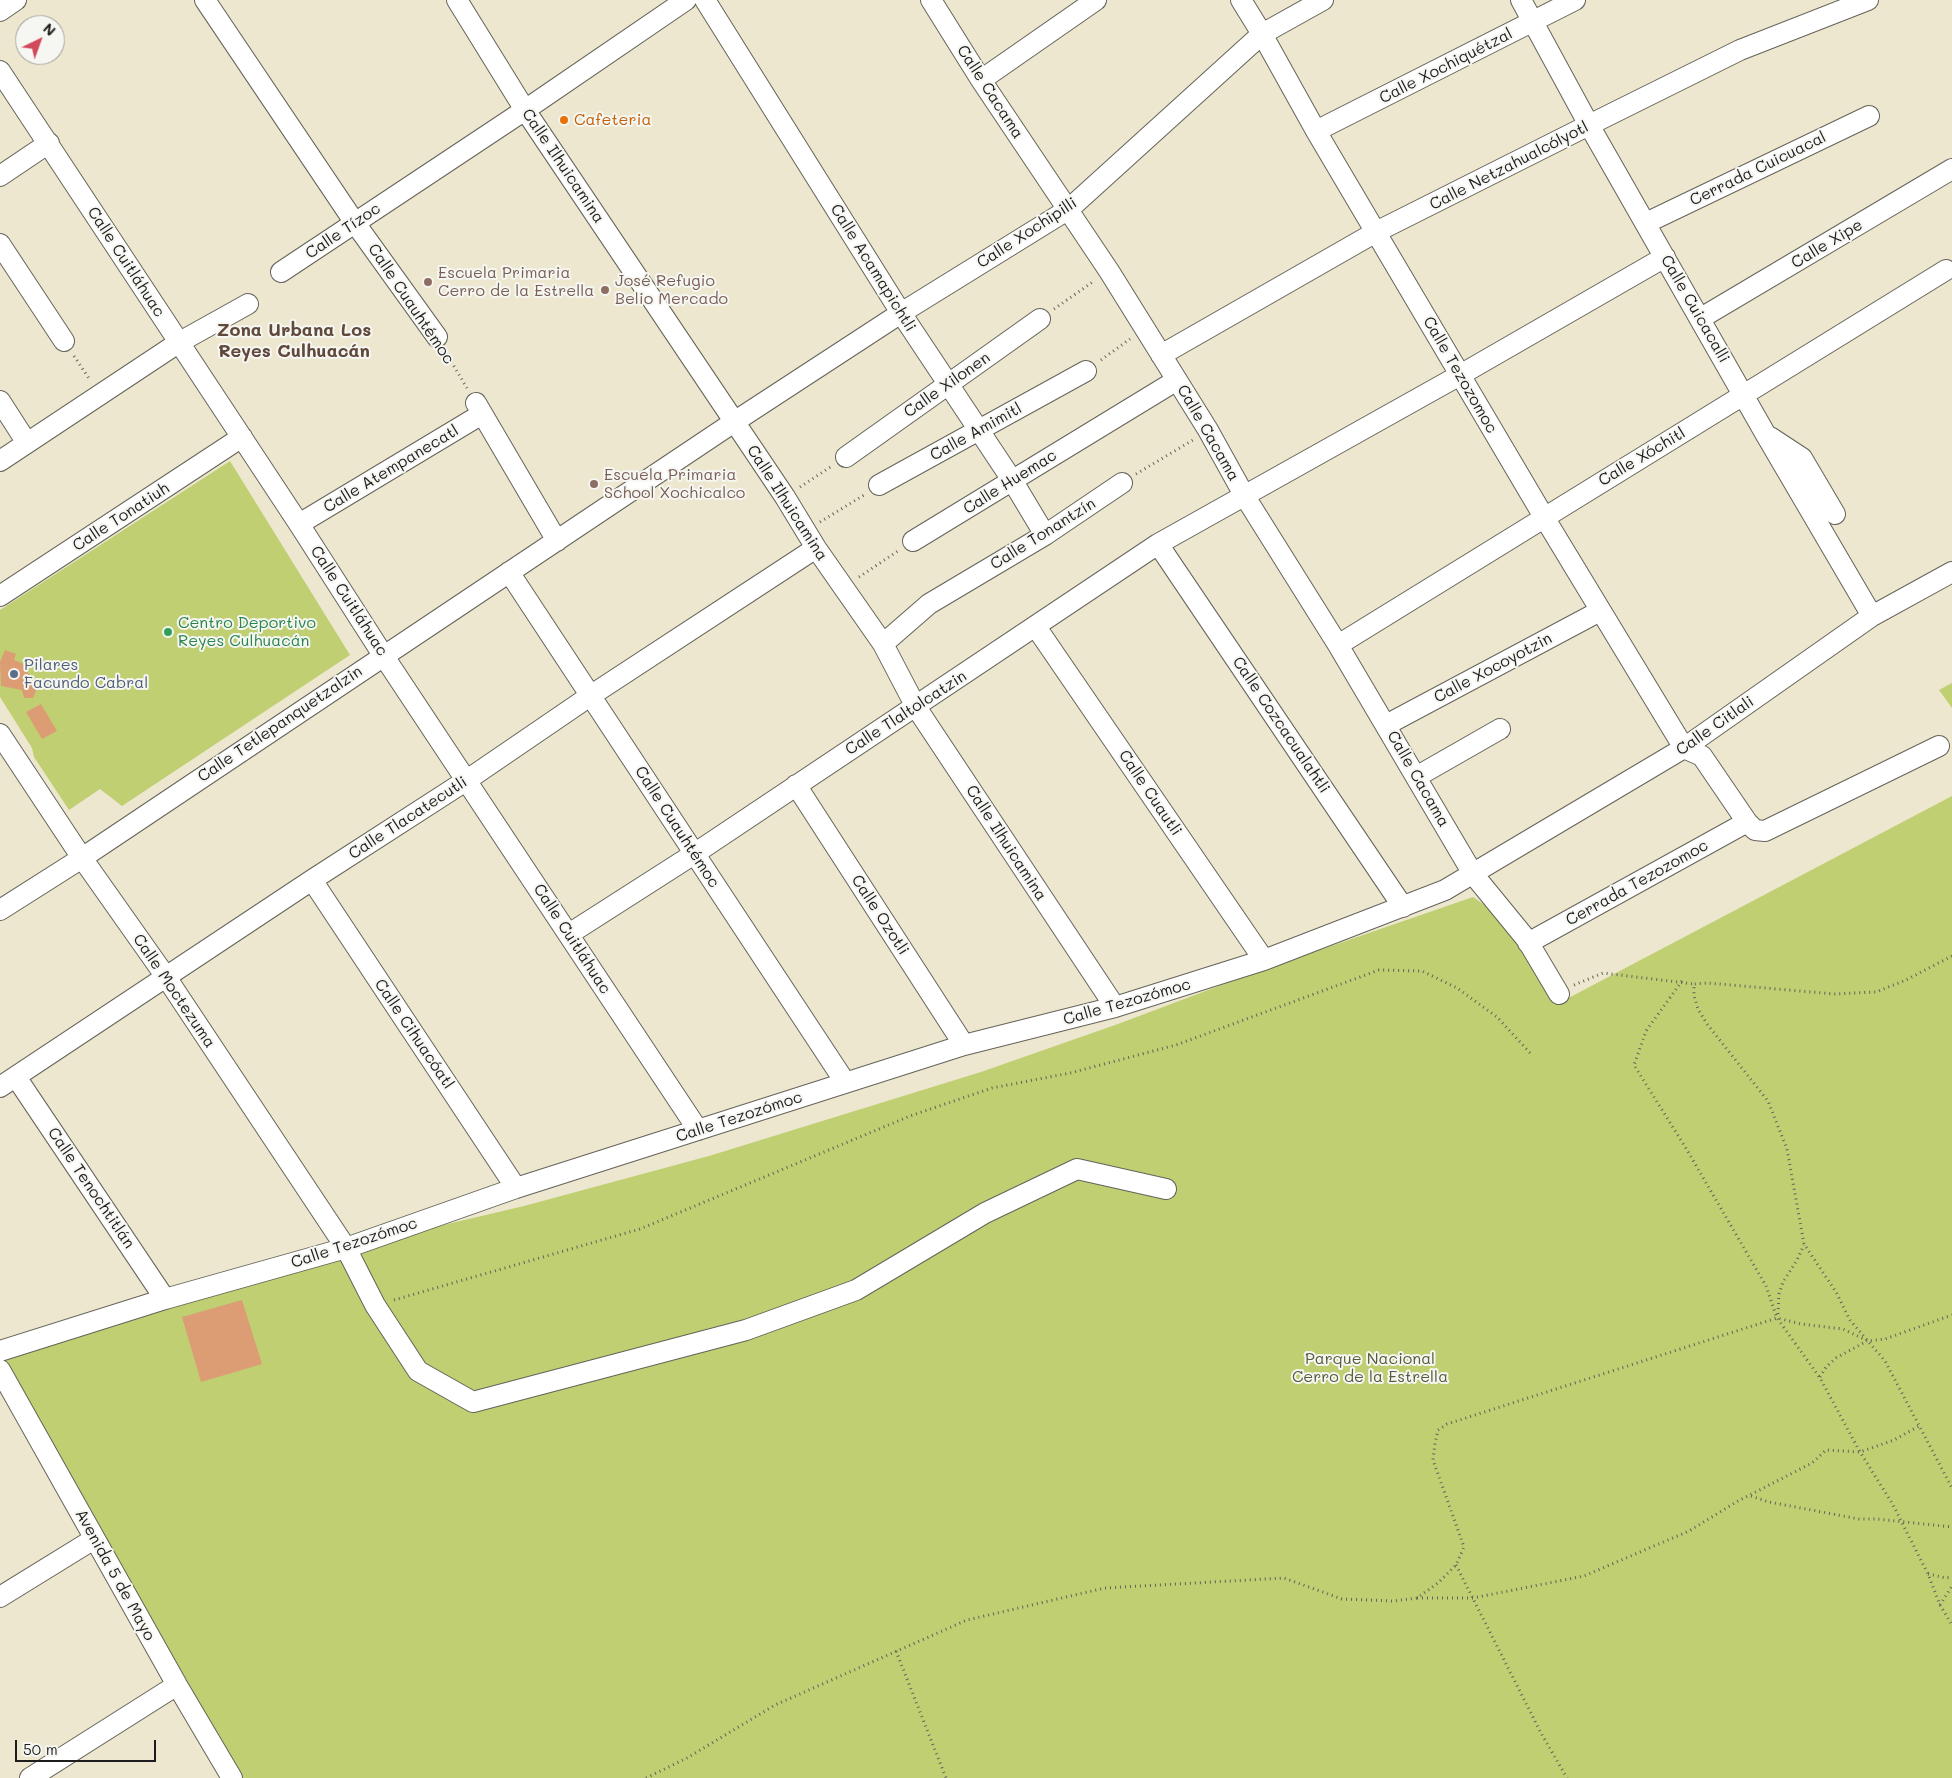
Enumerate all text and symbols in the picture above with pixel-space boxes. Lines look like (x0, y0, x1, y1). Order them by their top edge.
north arrow (15, 15, 65, 65)
text: N (39, 19, 60, 40)
street label: Calle Xochiquétzal (1376, 24, 1516, 108)
street label: Calle Cacama (953, 42, 1027, 142)
street label: Calle Ilhuicamina (518, 105, 608, 227)
place label: Cafeteria (574, 110, 651, 130)
marker: Cafeteria (558, 114, 570, 126)
street label: Calle Netzahualcólyotl (1426, 118, 1592, 214)
street label: Cerrada Cuicuacal (1687, 128, 1829, 210)
street label: Calle Xochipilli (973, 193, 1081, 273)
street label: Calle Tízoc (302, 199, 384, 263)
street label: Calle Acamapichtli (826, 201, 920, 335)
street label: Calle Cuitláhuac (83, 203, 169, 321)
street label: Calle Xipe (1788, 215, 1866, 273)
street label: Calle Cuauhtémoc (364, 240, 458, 368)
street label: Calle Cuicacalli (1656, 252, 1734, 366)
place label: Escuela Primaria Cerro de la Estrella (438, 263, 594, 301)
place label: José Refugio Belio Mercado (615, 271, 728, 309)
marker: Escuela Primaria Cerro de la Estrella (422, 276, 434, 288)
marker: José Refugio Belio Mercado (599, 284, 611, 296)
street label: Calle Tezozomoc (1419, 313, 1501, 437)
district label: Zona Urbana Los Reyes Culhuacán (217, 319, 371, 362)
street label: Calle Xilonen (900, 348, 994, 422)
street label: Calle Cacama (1173, 381, 1243, 485)
street label: Calle Amimitl (927, 399, 1025, 465)
street label: Calle Atempanecatl (320, 421, 462, 517)
street label: Calle Xóchitl (1595, 424, 1689, 490)
street label: Calle Ilhuicamina (742, 442, 832, 564)
street label: Calle Huemac (960, 446, 1060, 518)
place label: Escuela Primaria School Xochicalco (604, 465, 745, 503)
marker: Escuela Primaria School Xochicalco (588, 478, 600, 490)
street label: Calle Tonatiuh (69, 479, 173, 555)
street label: Calle Tonantzín (987, 494, 1099, 574)
street label: Calle Cuitláhuac (306, 542, 392, 660)
place label: Centro Deportivo Reyes Culhuacán (178, 613, 316, 651)
marker: Centro Deportivo Reyes Culhuacán (162, 626, 174, 638)
street label: Calle Xocoyotzin (1431, 629, 1555, 707)
street label: Calle Cozcacualahtli (1228, 653, 1334, 797)
place label: Pilares Facundo Cabral (24, 655, 148, 693)
street label: Calle Tetlepanquetzalzin (194, 662, 366, 786)
street label: Calle Tlaltolcatzin (842, 667, 970, 759)
marker: Pilares Facundo Cabral (8, 668, 20, 680)
street label: Calle Citlali (1672, 692, 1758, 760)
street label: Calle Cacama (1383, 727, 1453, 831)
street label: Calle Cuautli (1114, 746, 1186, 840)
street label: Calle Cuauhtémoc (631, 763, 723, 891)
street label: Calle Tlacatecutli (345, 772, 471, 864)
street label: Calle Ilhuicamina (961, 782, 1051, 904)
street label: Cerrada Tezozomoc (1562, 836, 1712, 930)
street label: Calle Ozotli (847, 871, 913, 959)
street label: Calle Cuitláhuac (529, 880, 615, 998)
street label: Calle Moctezuma (129, 930, 219, 1052)
street label: Calle Cihuacóatl (370, 975, 458, 1093)
street label: Calle Tezozómoc (1061, 975, 1193, 1029)
street label: Calle Tezozómoc (673, 1088, 805, 1146)
street label: Calle Tenochtitlán (43, 1124, 139, 1252)
street label: Calle Tezozómoc (288, 1214, 420, 1272)
park label: Parque Nacional Cerro de la Estrella (1292, 1349, 1448, 1387)
street label: Avenida 5 de Mayo (71, 1506, 159, 1644)
scale bar (18, 1730, 159, 1762)
text: 50 m (23, 1739, 58, 1759)

